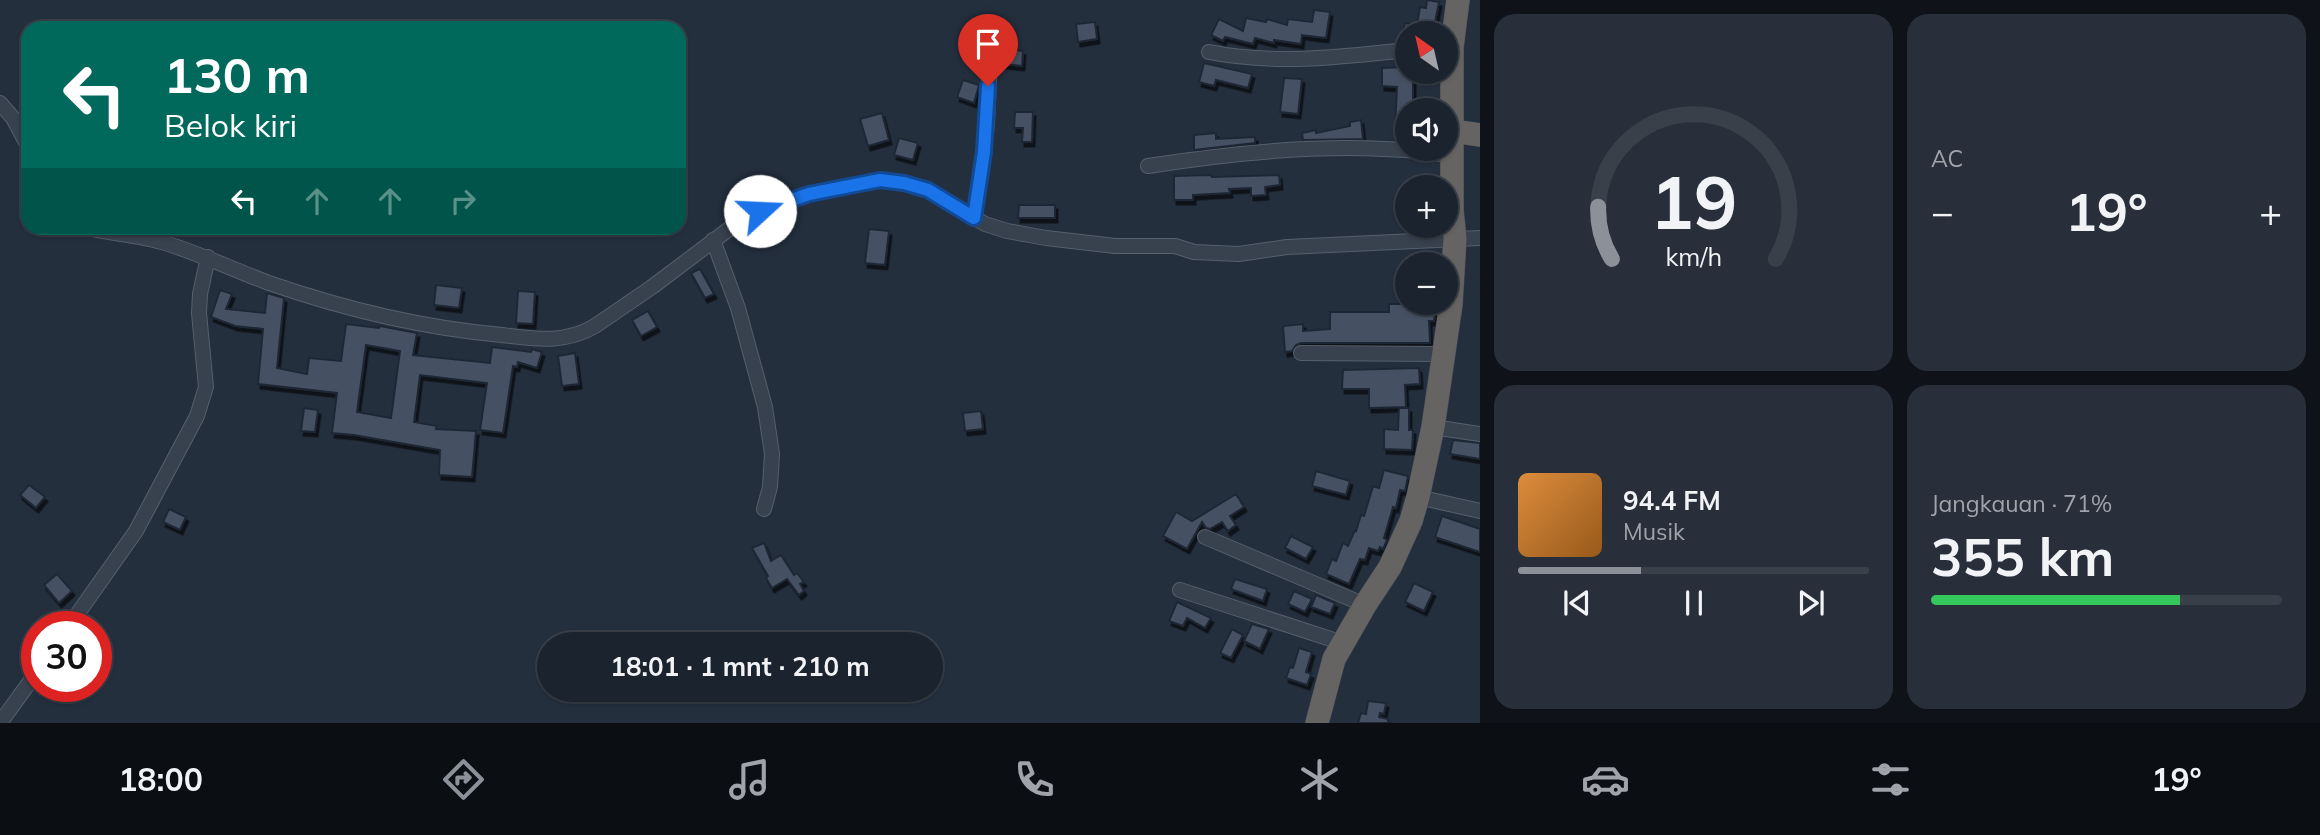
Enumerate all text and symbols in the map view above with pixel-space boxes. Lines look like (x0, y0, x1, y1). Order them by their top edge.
pin (958, 14, 1018, 86)
north arrow (1395, 21, 1458, 84)
map controls (1395, 21, 1458, 315)
icon: arrive (969, 25, 1007, 63)
text: 130 m (164, 44, 310, 105)
icon: left (49, 49, 140, 140)
button: sound (1395, 98, 1458, 161)
text: Belok kiri (164, 105, 297, 145)
text: AC (1931, 144, 1963, 173)
text: 19 (1650, 156, 1737, 247)
position arrow (723, 174, 797, 248)
button: + (1395, 175, 1458, 238)
text: 19° (2065, 179, 2148, 244)
icon: left (225, 182, 263, 220)
icon: ahead (298, 182, 336, 220)
icon: ahead (371, 182, 409, 220)
icon: right (444, 182, 482, 220)
text: − (1931, 188, 1954, 236)
text: + (2259, 188, 2282, 236)
text: km/h (1665, 240, 1722, 271)
button: − (1395, 252, 1458, 315)
text: 94.4 FM (1623, 484, 1721, 517)
text: Jangkauan · 71% (1931, 489, 2112, 518)
text: Musik (1623, 517, 1685, 546)
text: 355 km (1931, 524, 2114, 589)
icon: previous (1558, 584, 1596, 622)
icon: pause (1675, 584, 1713, 622)
icon: next (1792, 584, 1830, 622)
speed limit sign: 30 (21, 611, 112, 702)
text: 18:01 · 1 mnt · 210 m (610, 650, 870, 683)
icon: directions (439, 755, 488, 804)
icon: music (725, 755, 774, 804)
icon: phone (1010, 755, 1059, 804)
icon: climate (1295, 755, 1344, 804)
icon: car (1581, 755, 1630, 804)
icon: filters (1866, 755, 1915, 804)
text: 18:00 (118, 759, 203, 799)
text: 19° (2151, 759, 2202, 799)

